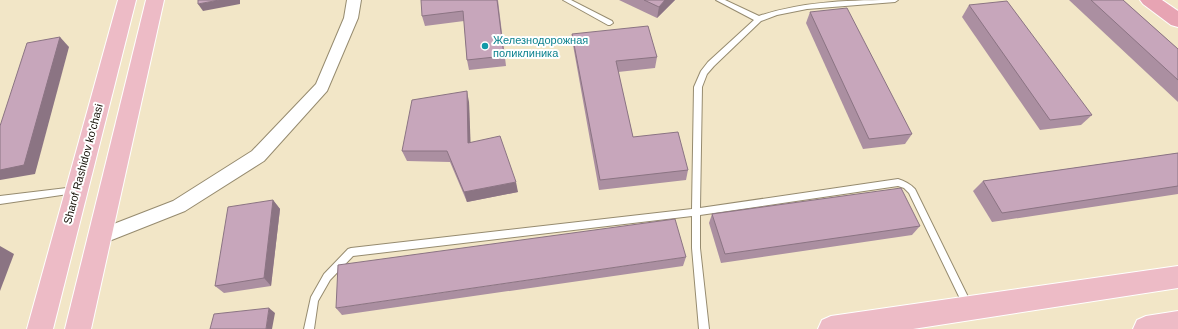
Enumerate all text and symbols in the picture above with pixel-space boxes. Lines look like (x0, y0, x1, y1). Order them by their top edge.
place label: Железнодорожная поликлиника (493, 34, 588, 59)
marker: Железнодорожная поликлиника (480, 41, 490, 51)
street label: Sharof Rashidov ko'chasi (61, 103, 105, 225)

